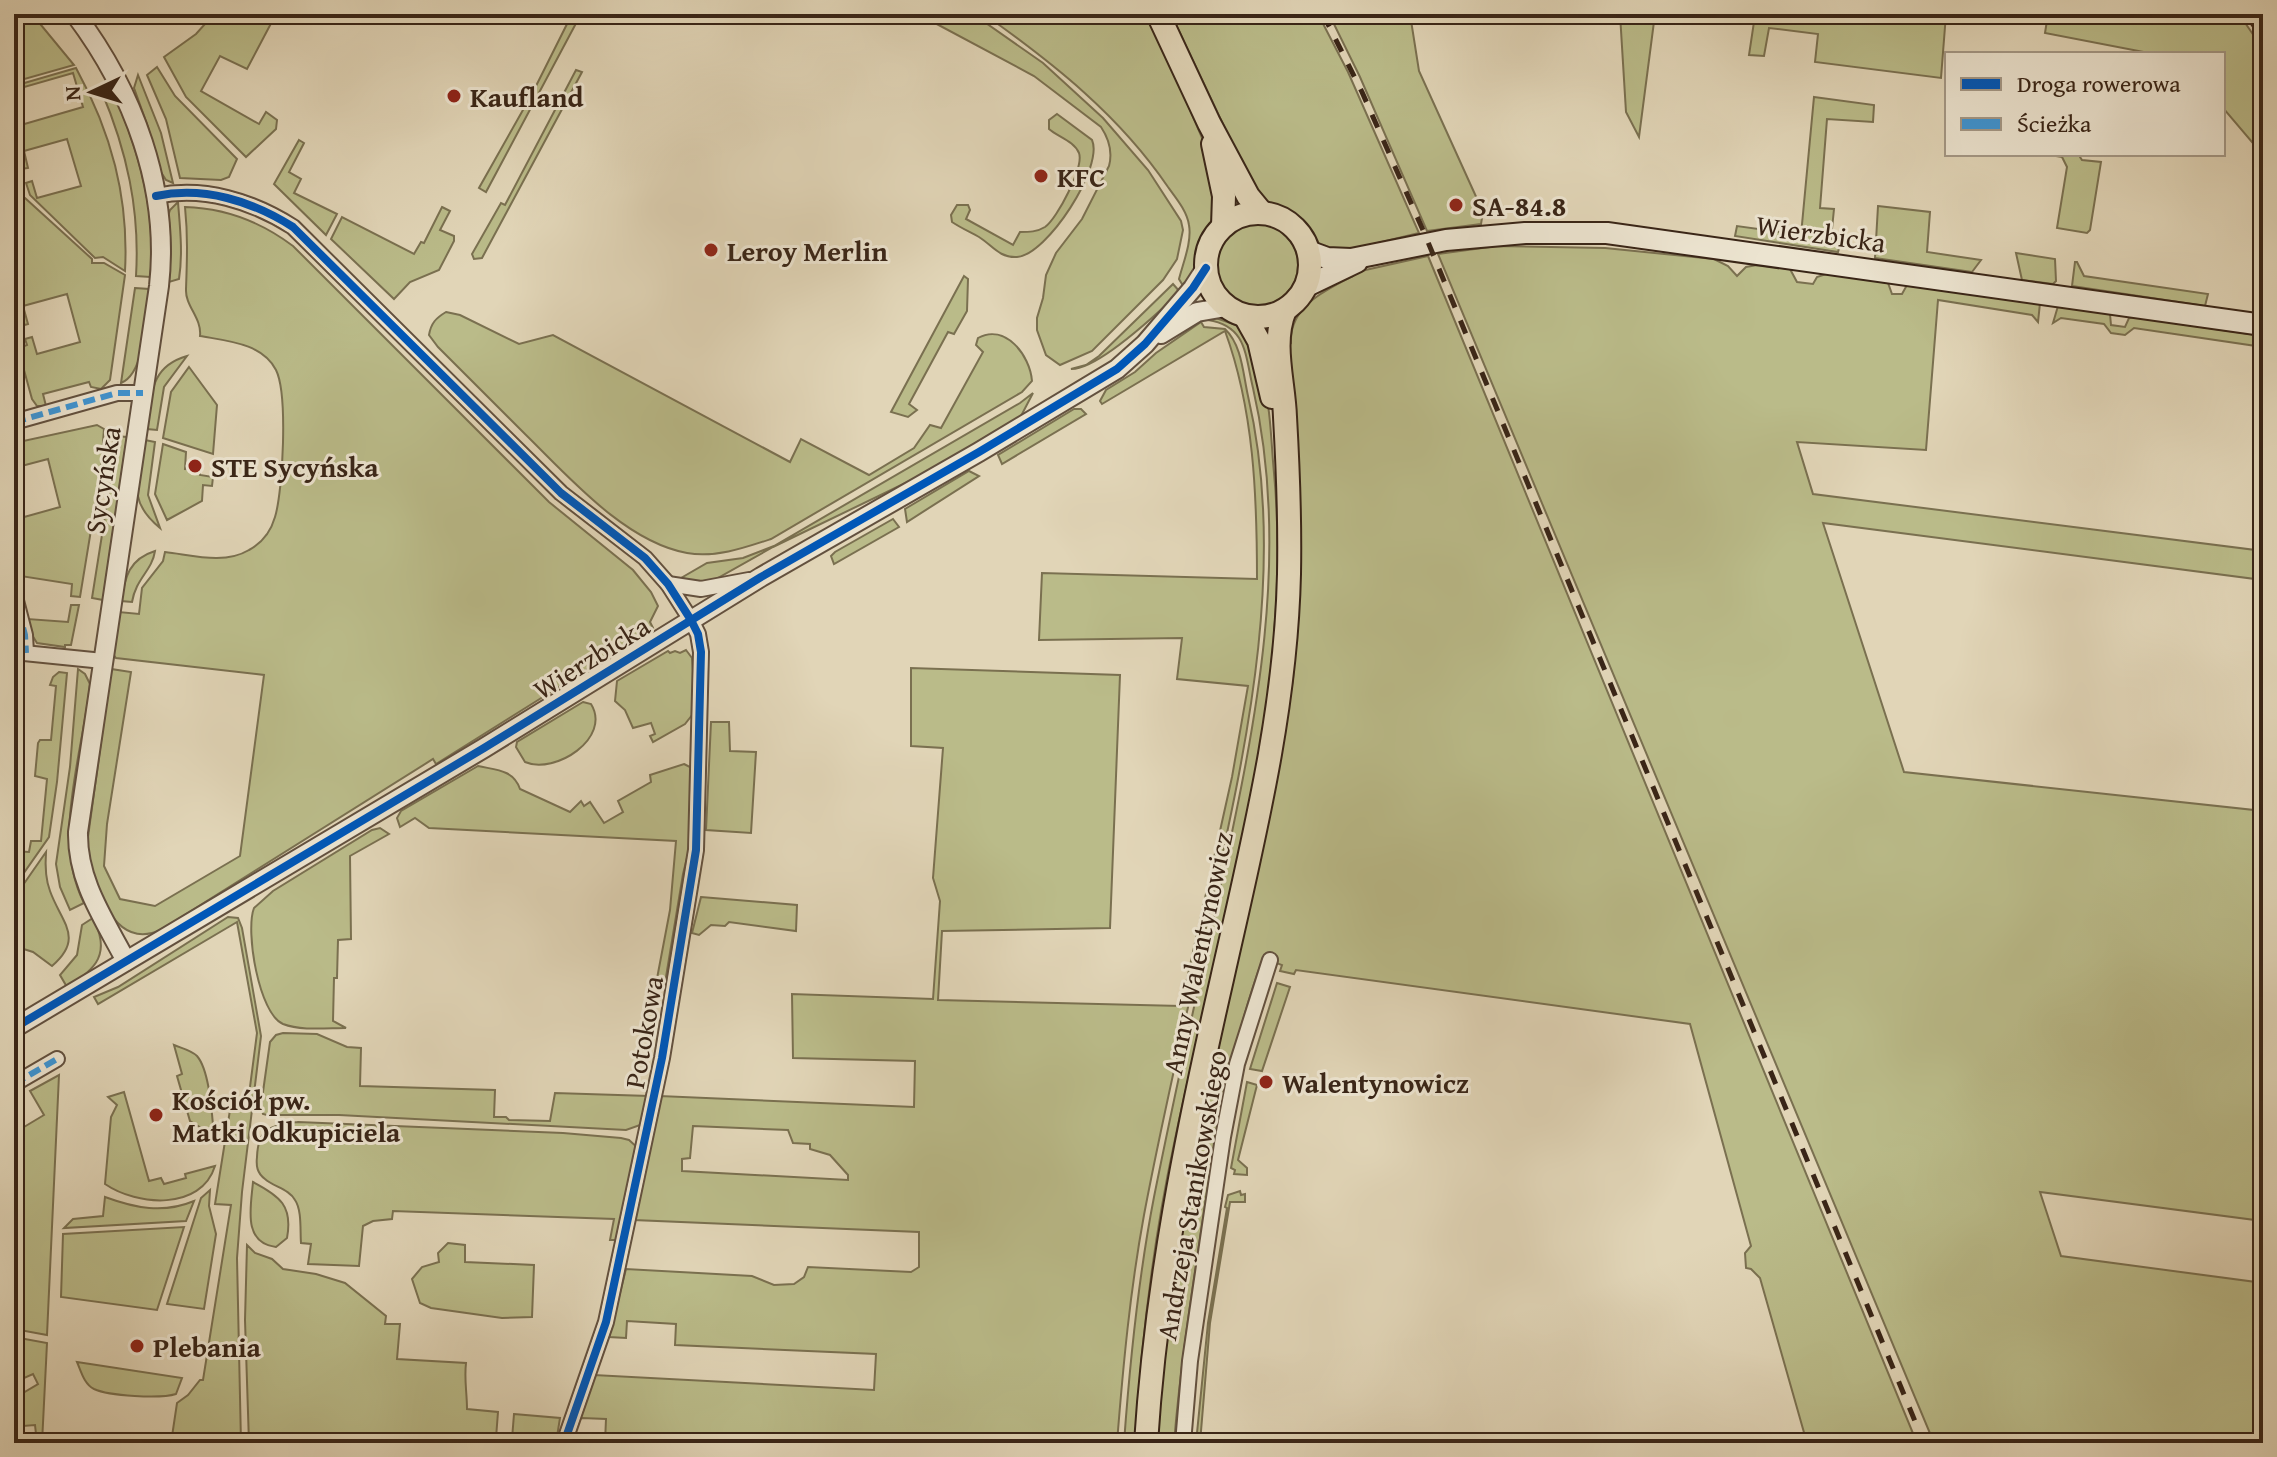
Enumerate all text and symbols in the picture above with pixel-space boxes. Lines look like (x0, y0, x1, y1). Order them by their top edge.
north arrow (52, 52, 132, 132)
legend (1945, 52, 2225, 156)
text: Droga rowerowa (2017, 66, 2181, 101)
place label: Kaufland (470, 76, 584, 117)
text: N (56, 85, 89, 102)
marker: Kaufland (445, 87, 463, 105)
text: Ścieżka (2017, 106, 2092, 141)
place label: KFC (1057, 156, 1105, 197)
marker: KFC (1032, 167, 1050, 185)
place label: SA-84.8 (1472, 185, 1566, 226)
marker: SA-84.8 (1447, 196, 1465, 214)
street label: Wierzbicka (1754, 204, 1889, 262)
place label: Leroy Merlin (727, 230, 888, 271)
marker: Leroy Merlin (702, 241, 720, 259)
street label: Sycyńska (73, 423, 131, 537)
place label: STE Sycyńska (211, 446, 379, 487)
marker: STE Sycyńska (186, 457, 204, 475)
street label: Wierzbicka (525, 605, 658, 709)
street label: Anny Walentynowicz (1151, 828, 1243, 1078)
street label: Potokowa (613, 972, 673, 1092)
street label: Andrzeja Stanikowskiego (1145, 1047, 1237, 1343)
place label: Walentynowicz (1282, 1062, 1469, 1103)
marker: Walentynowicz (1257, 1073, 1275, 1091)
place label: Kościół pw. Matki Odkupiciela (172, 1079, 401, 1152)
marker: Kościół pw. Matki Odkupiciela (147, 1106, 165, 1124)
place label: Plebania (153, 1326, 262, 1367)
marker: Plebania (128, 1337, 146, 1355)

